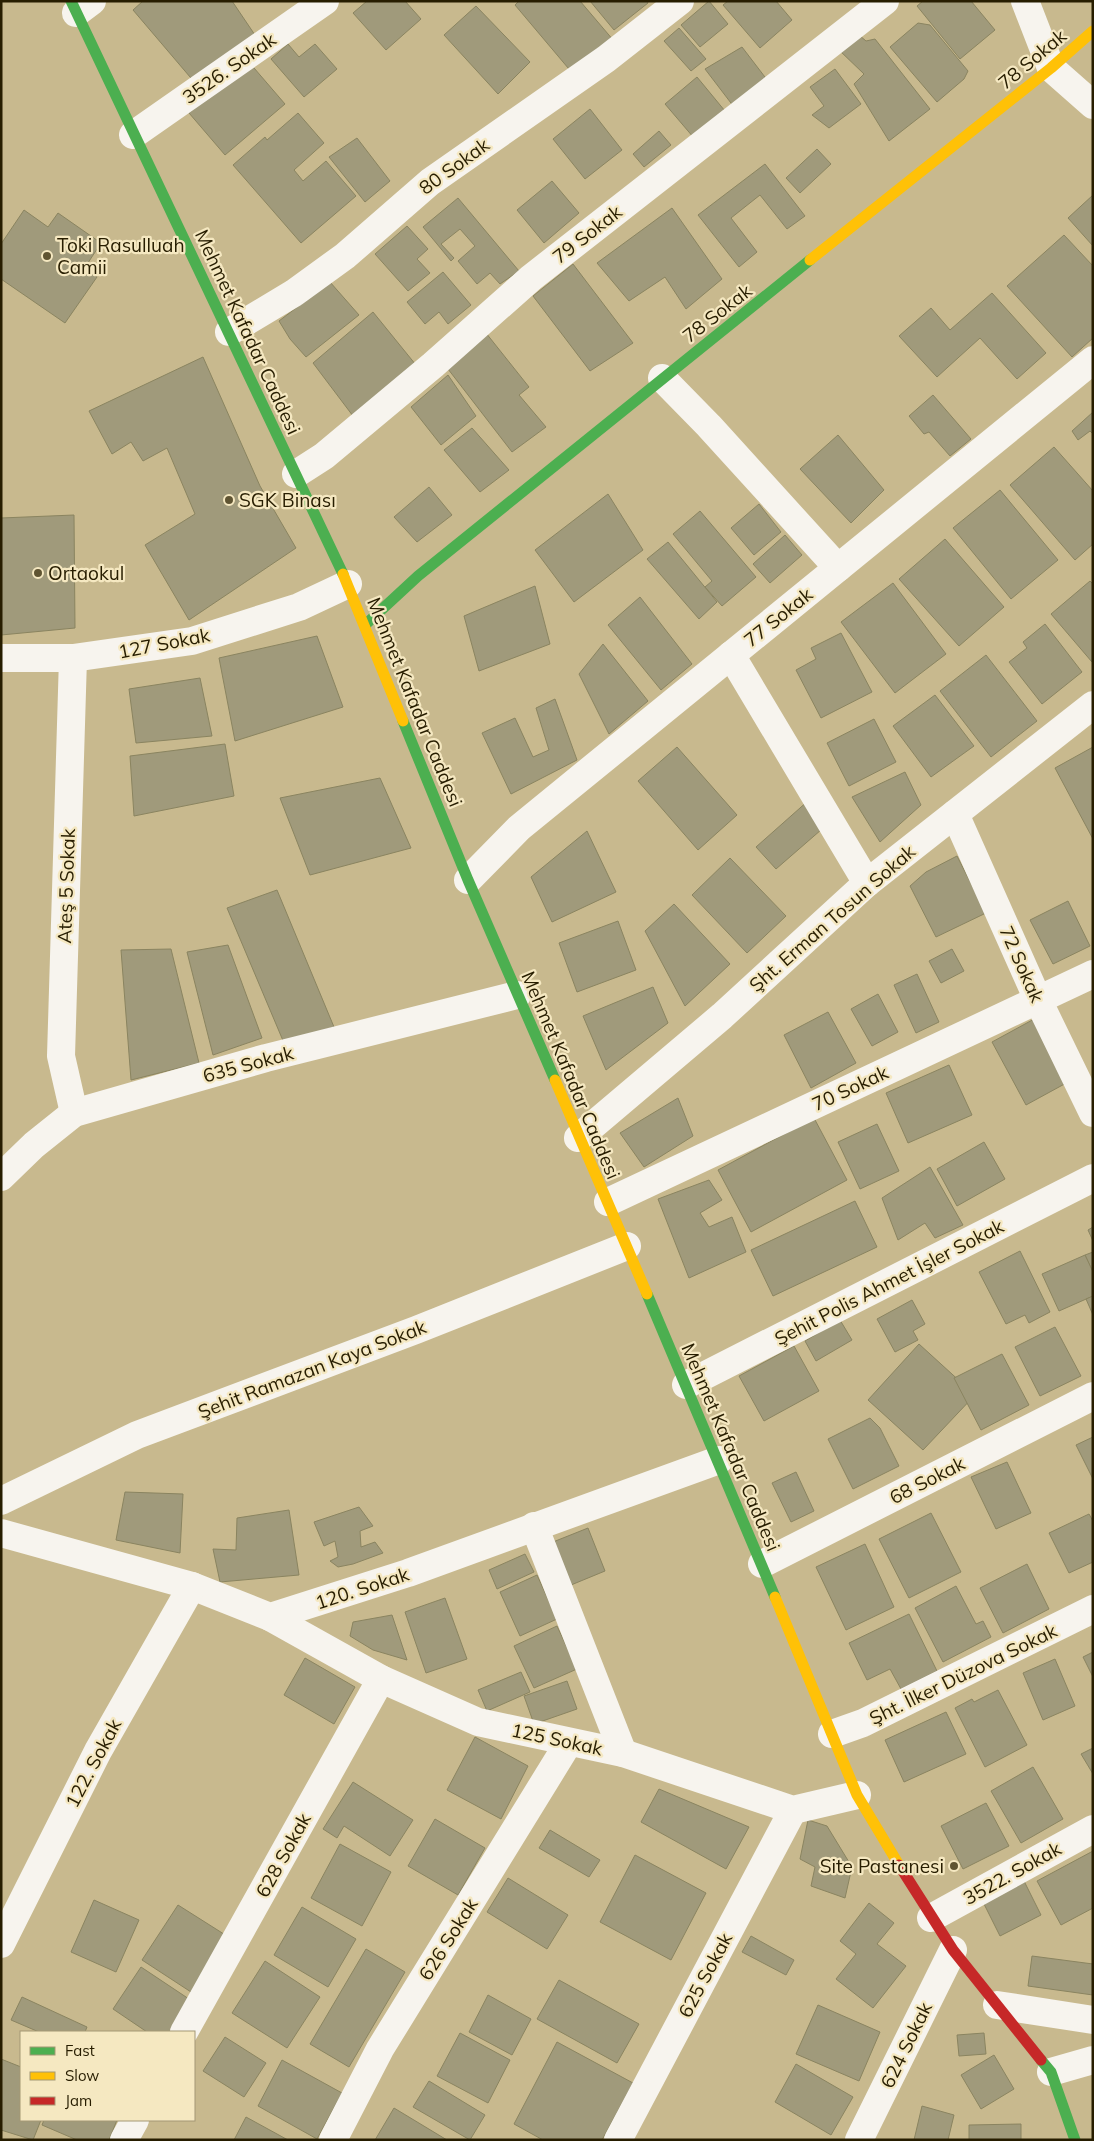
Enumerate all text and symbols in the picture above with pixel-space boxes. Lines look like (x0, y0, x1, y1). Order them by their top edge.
street label: 78 Sokak (993, 24, 1071, 94)
street label: 3526. Sokak (178, 27, 280, 109)
street label: 80 Sokak (414, 132, 494, 200)
street label: 79 Sokak (548, 199, 627, 268)
street label: Mehmet Kafadar Caddesi (190, 226, 306, 438)
place label: Toki Rasulluah Camii (57, 233, 185, 279)
marker: Toki Rasulluah Camii (41, 250, 53, 262)
street label: 78 Sokak (678, 278, 757, 347)
place label: SGK Binası (239, 488, 336, 512)
marker: SGK Binası (223, 494, 235, 506)
place label: Ortaokul (48, 561, 124, 585)
marker: Ortaokul (32, 567, 44, 579)
street label: 77 Sokak (739, 582, 817, 652)
street label: Mehmet Kafadar Caddesi (362, 594, 468, 810)
street label: 127 Sokak (116, 622, 212, 664)
street label: Ateş 5 Sokak (52, 828, 80, 944)
street label: Şht. Erman Tosun Sokak (744, 839, 920, 997)
street label: 72 Sokak (994, 922, 1050, 1006)
street label: Mehmet Kafadar Caddesi (516, 967, 626, 1183)
street label: 635 Sokak (200, 1040, 296, 1088)
street label: 70 Sokak (808, 1060, 892, 1116)
street label: Şehit Polis Ahmet İşler Sokak (770, 1214, 1008, 1350)
street label: Şehit Ramazan Kaya Sokak (195, 1314, 430, 1424)
street label: Mehmet Kafadar Caddesi (676, 1339, 786, 1555)
street label: 68 Sokak (885, 1451, 969, 1509)
street label: 120. Sokak (312, 1562, 412, 1614)
street label: Şht. İlker Düzova Sokak (865, 1618, 1061, 1730)
street label: 122. Sokak (60, 1714, 126, 1811)
street label: 125 Sokak (509, 1718, 605, 1760)
street label: 628 Sokak (250, 1808, 316, 1901)
street label: 3522. Sokak (959, 1836, 1065, 1910)
place label: Site Pastanesi (820, 1854, 944, 1878)
marker: Site Pastanesi (948, 1860, 960, 1872)
street label: 626 Sokak (413, 1893, 483, 1985)
street label: 625 Sokak (673, 1928, 737, 2022)
street label: 624 Sokak (875, 1998, 937, 2092)
legend (20, 2031, 195, 2121)
text: Fast (65, 2041, 95, 2060)
text: Slow (65, 2066, 99, 2085)
text: Jam (65, 2091, 92, 2110)

